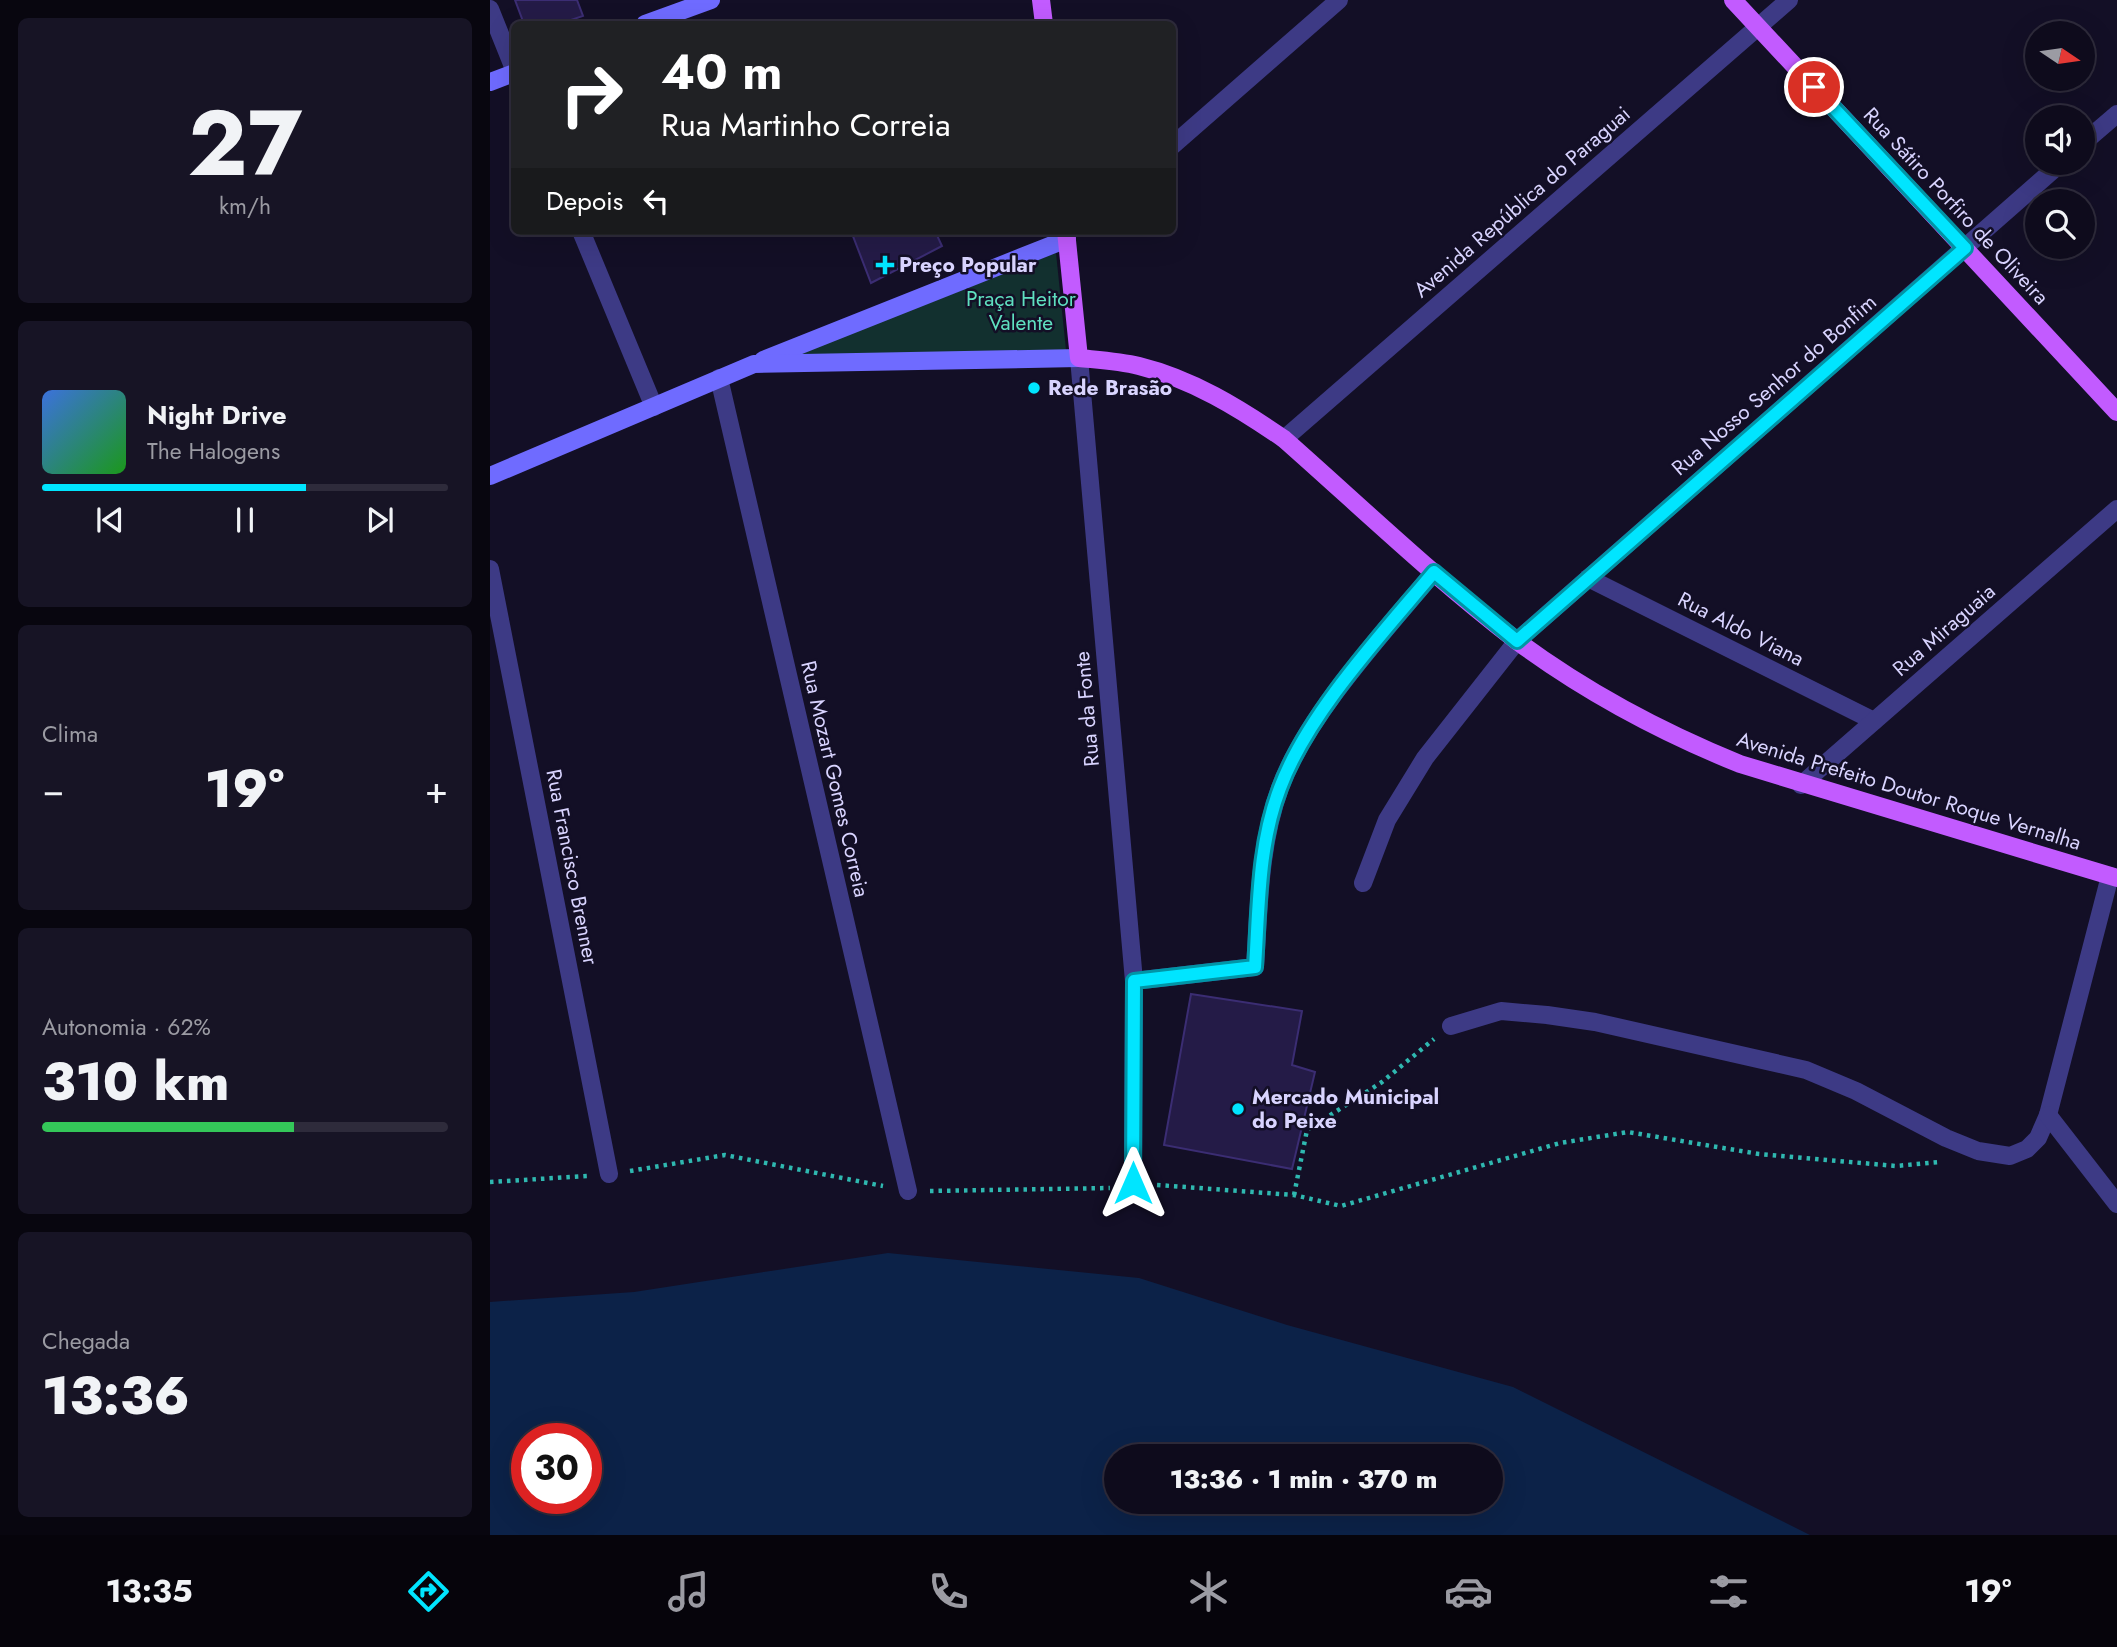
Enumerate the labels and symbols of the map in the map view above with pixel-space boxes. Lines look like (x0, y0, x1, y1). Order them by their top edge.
north arrow (2025, 21, 2095, 91)
pin (1784, 57, 1844, 117)
street label: Avenida República do Paraguai (1407, 99, 1637, 305)
street label: Rua Sátiro Porfiro de Oliveira (1856, 101, 2056, 311)
place label: Preço Popular (899, 250, 1037, 280)
marker: Preço Popular (877, 257, 893, 273)
park label: Praça Heitor Valente (966, 284, 1077, 338)
street label: Rua Nosso Senhor do Bonfim (1665, 287, 1883, 483)
place label: Rede Brasão (1048, 373, 1172, 403)
marker: Rede Brasão (1026, 380, 1042, 396)
street label: Rua Miraguaia (1886, 577, 2002, 683)
street label: Rua Aldo Viana (1673, 584, 1809, 674)
street label: Rua da Fonte (1067, 650, 1107, 768)
street label: Rua Mozart Gomes Correia (793, 658, 877, 900)
street label: Avenida Prefeito Doutor Roque Vernalha (1733, 724, 2085, 858)
street label: Rua Francisco Brenner (538, 767, 606, 968)
place label: Mercado Municipal do Peixe (1252, 1082, 1439, 1136)
marker: Mercado Municipal do Peixe (1230, 1101, 1246, 1117)
position arrow (1096, 1146, 1170, 1220)
speed limit sign: 30 (511, 1423, 602, 1514)

